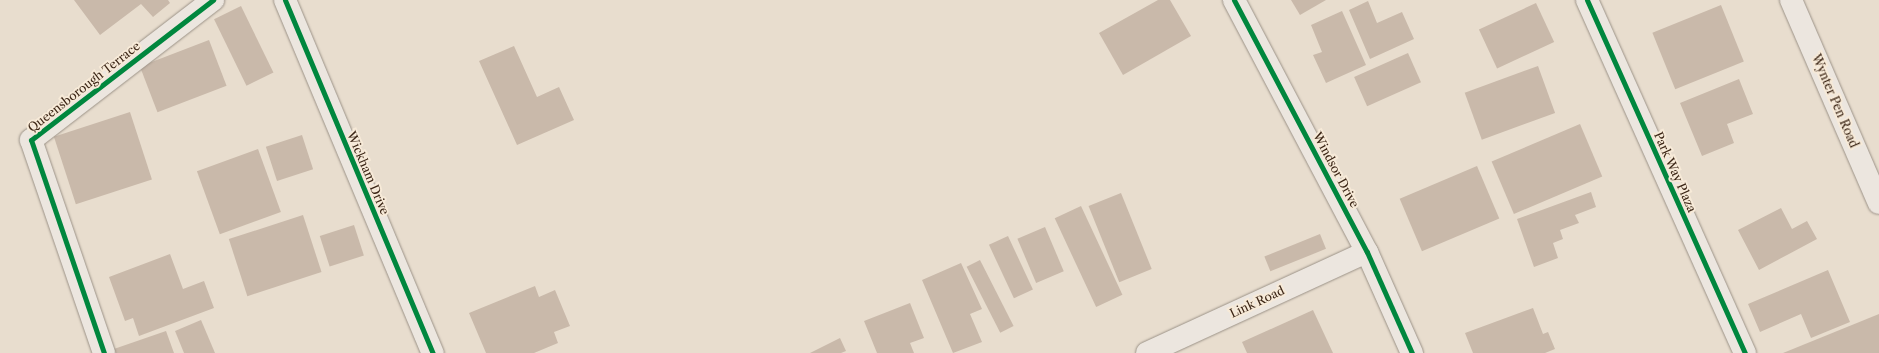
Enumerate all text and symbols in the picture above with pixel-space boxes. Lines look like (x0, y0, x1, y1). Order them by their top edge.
street label: Queensborough Terrace (25, 39, 143, 135)
street label: Wynter Pen Road (1809, 52, 1861, 150)
street label: Wickham Drive (344, 129, 392, 217)
street label: Park Way Plaza (1651, 129, 1699, 215)
street label: Windsor Drive (1310, 130, 1362, 210)
street label: Link Road (1227, 283, 1287, 321)

